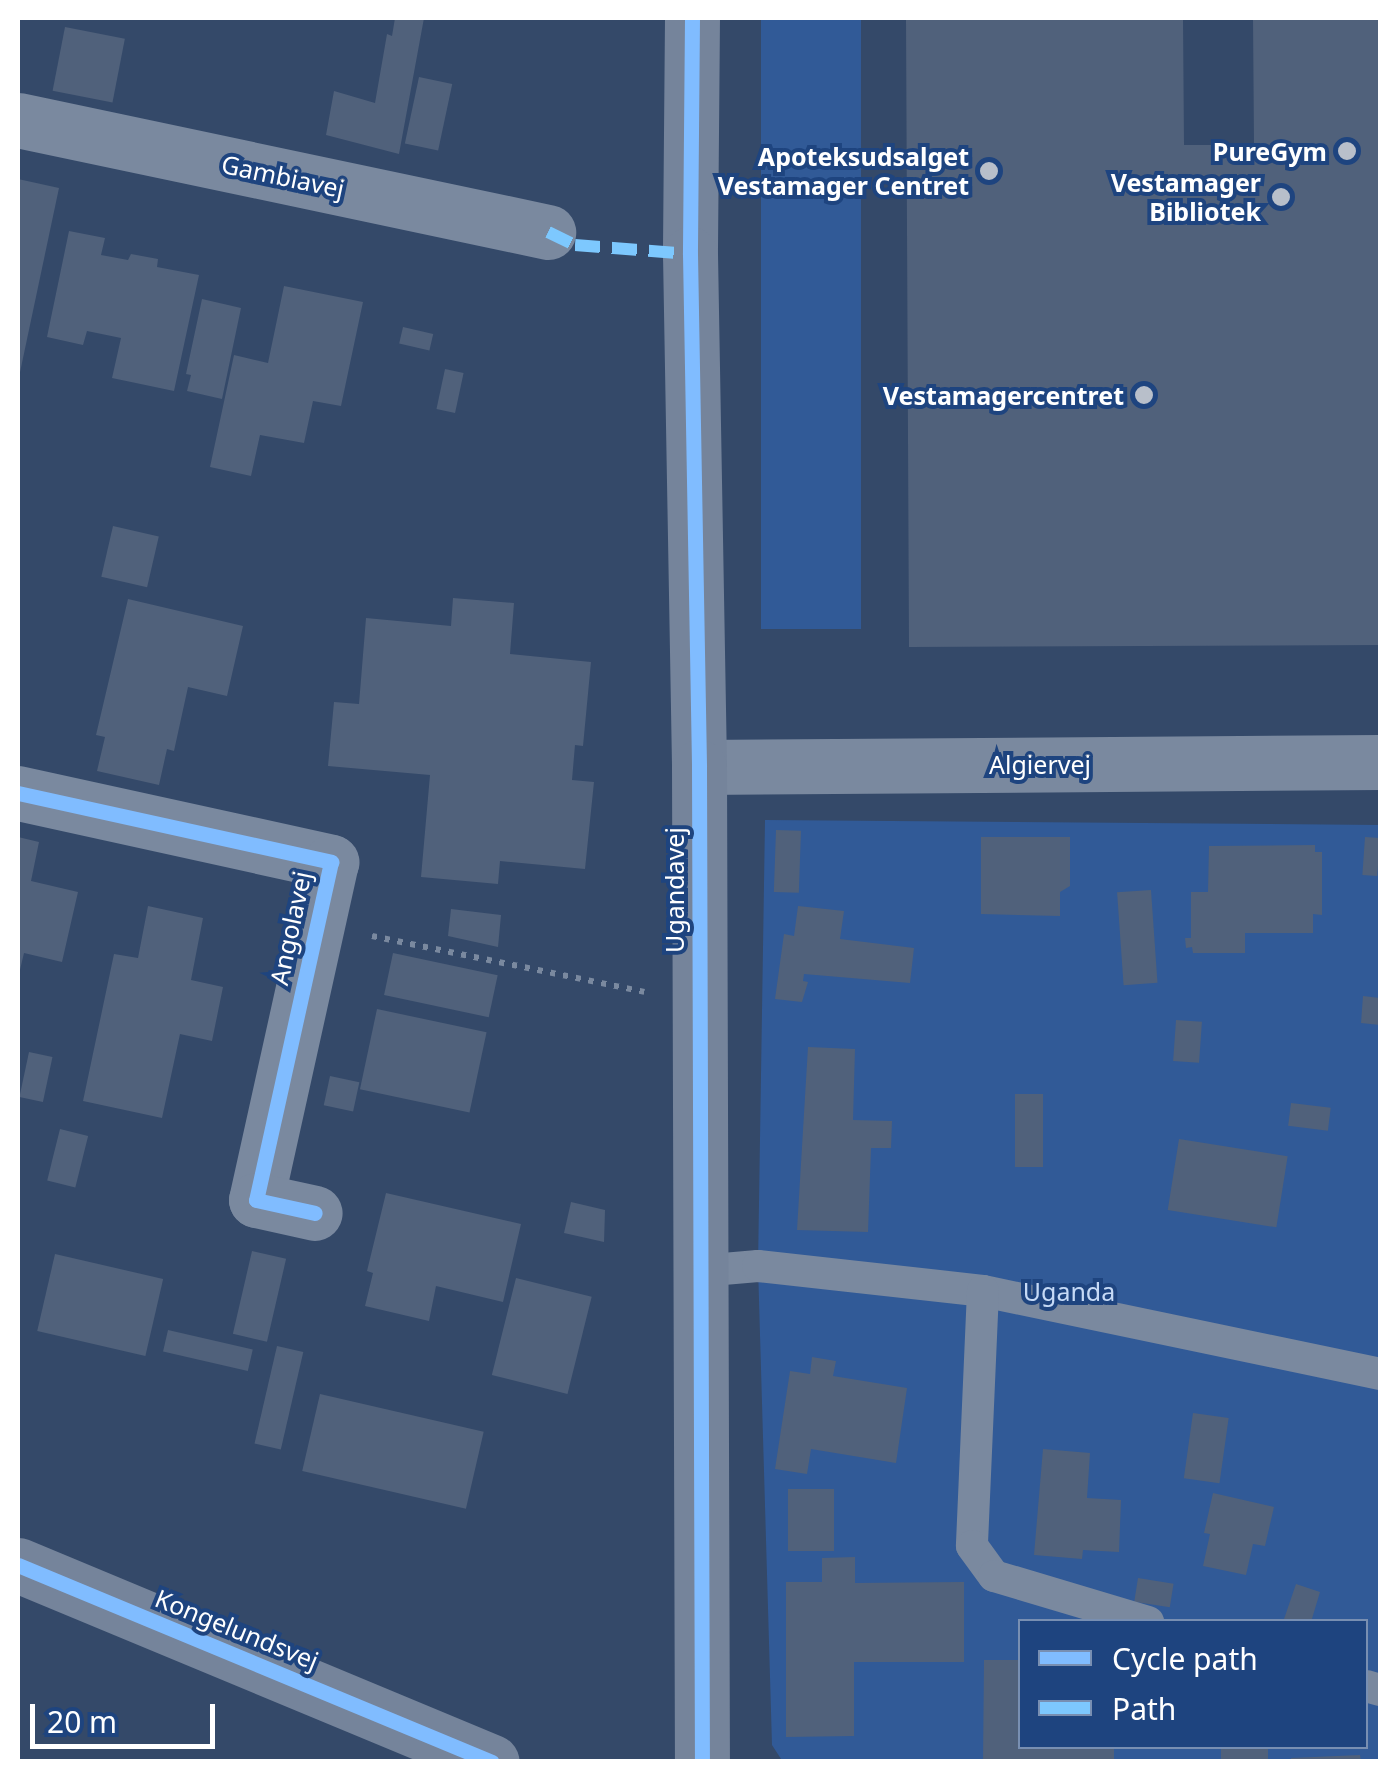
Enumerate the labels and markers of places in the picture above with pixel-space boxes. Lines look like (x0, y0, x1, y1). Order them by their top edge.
place label: PureGym (1213, 136, 1327, 166)
marker: PureGym (1336, 140, 1358, 162)
place label: Apoteksudsalget Vestamager Centret (718, 142, 969, 201)
marker: Apoteksudsalget Vestamager Centret (978, 160, 1000, 182)
place label: Vestamager Bibliotek (1111, 168, 1261, 227)
marker: Vestamager Bibliotek (1270, 186, 1292, 208)
place label: Vestamagercentret (883, 380, 1124, 410)
marker: Vestamagercentret (1133, 384, 1155, 406)

